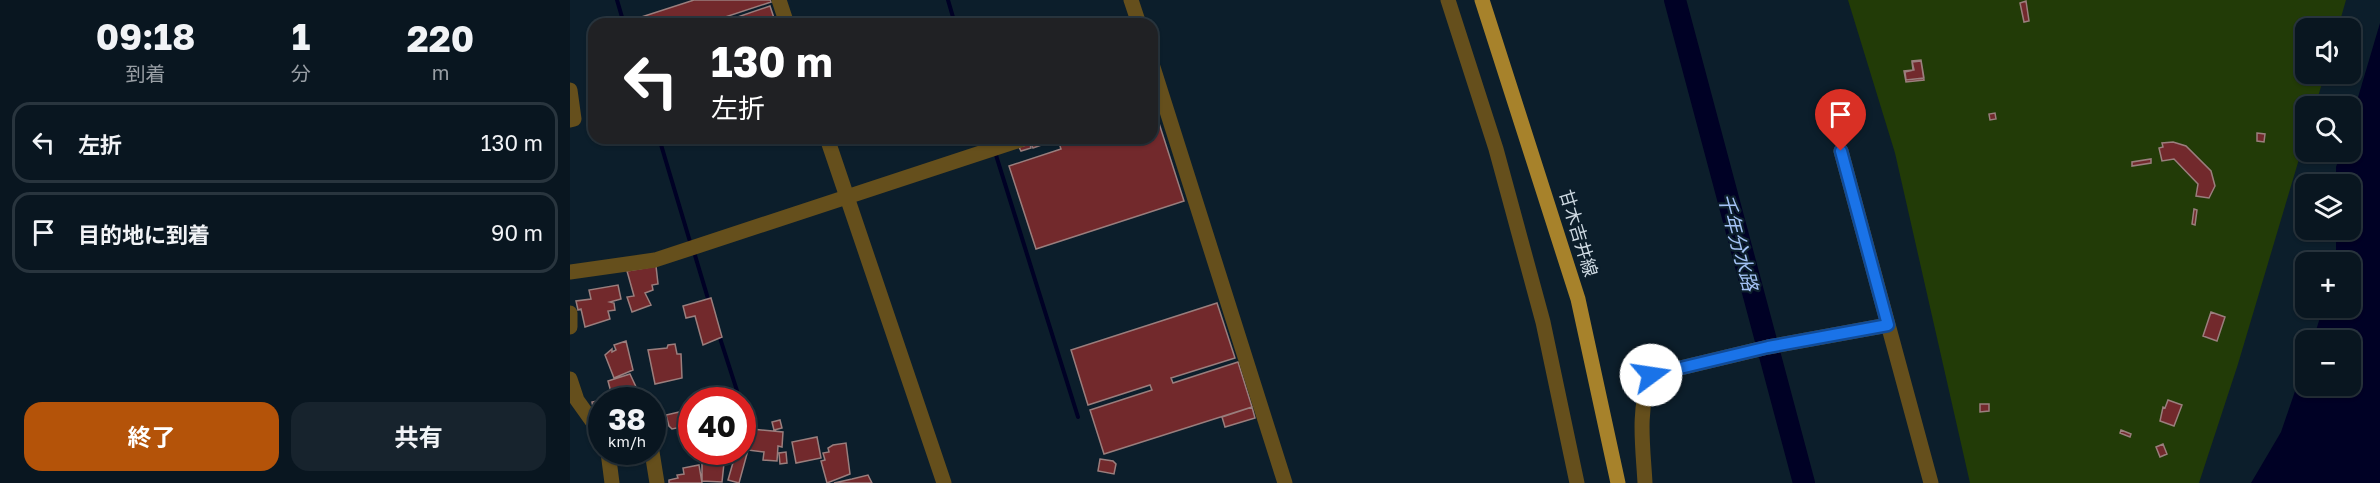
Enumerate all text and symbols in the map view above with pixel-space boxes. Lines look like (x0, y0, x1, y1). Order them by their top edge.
text: 09:18 (96, 15, 195, 58)
text: 1 (292, 15, 310, 58)
text: 220 (407, 17, 474, 60)
map controls (2295, 18, 2361, 396)
button: sound (2295, 18, 2361, 84)
text: 130 m (711, 36, 833, 86)
icon: left (612, 42, 690, 120)
text: m (432, 60, 449, 84)
text: 到着 (126, 61, 166, 85)
text: 分 (291, 61, 311, 85)
pin (1815, 89, 1866, 151)
text: 左折 (711, 92, 765, 124)
button: search (2295, 96, 2361, 162)
icon: arrive (1824, 98, 1857, 131)
icon: left (27, 126, 60, 159)
text: 130 m (481, 129, 543, 156)
text: 左折 (78, 131, 122, 158)
button: layers (2295, 174, 2361, 240)
street label: 甘木吉井線 (1555, 187, 1603, 279)
water label: 千年分水路 (1714, 191, 1764, 295)
icon: arrive (27, 216, 60, 249)
text: 90 m (491, 219, 543, 246)
text: 目的地に到着 (78, 221, 210, 248)
button: + (2295, 252, 2361, 318)
button: − (2295, 330, 2361, 396)
position arrow (1619, 343, 1683, 407)
speed limit sign: 40 (678, 387, 756, 465)
text: 38 (608, 401, 646, 437)
button: 終了 (24, 402, 279, 471)
button: 共有 (291, 402, 546, 471)
text: km/h (608, 432, 646, 450)

